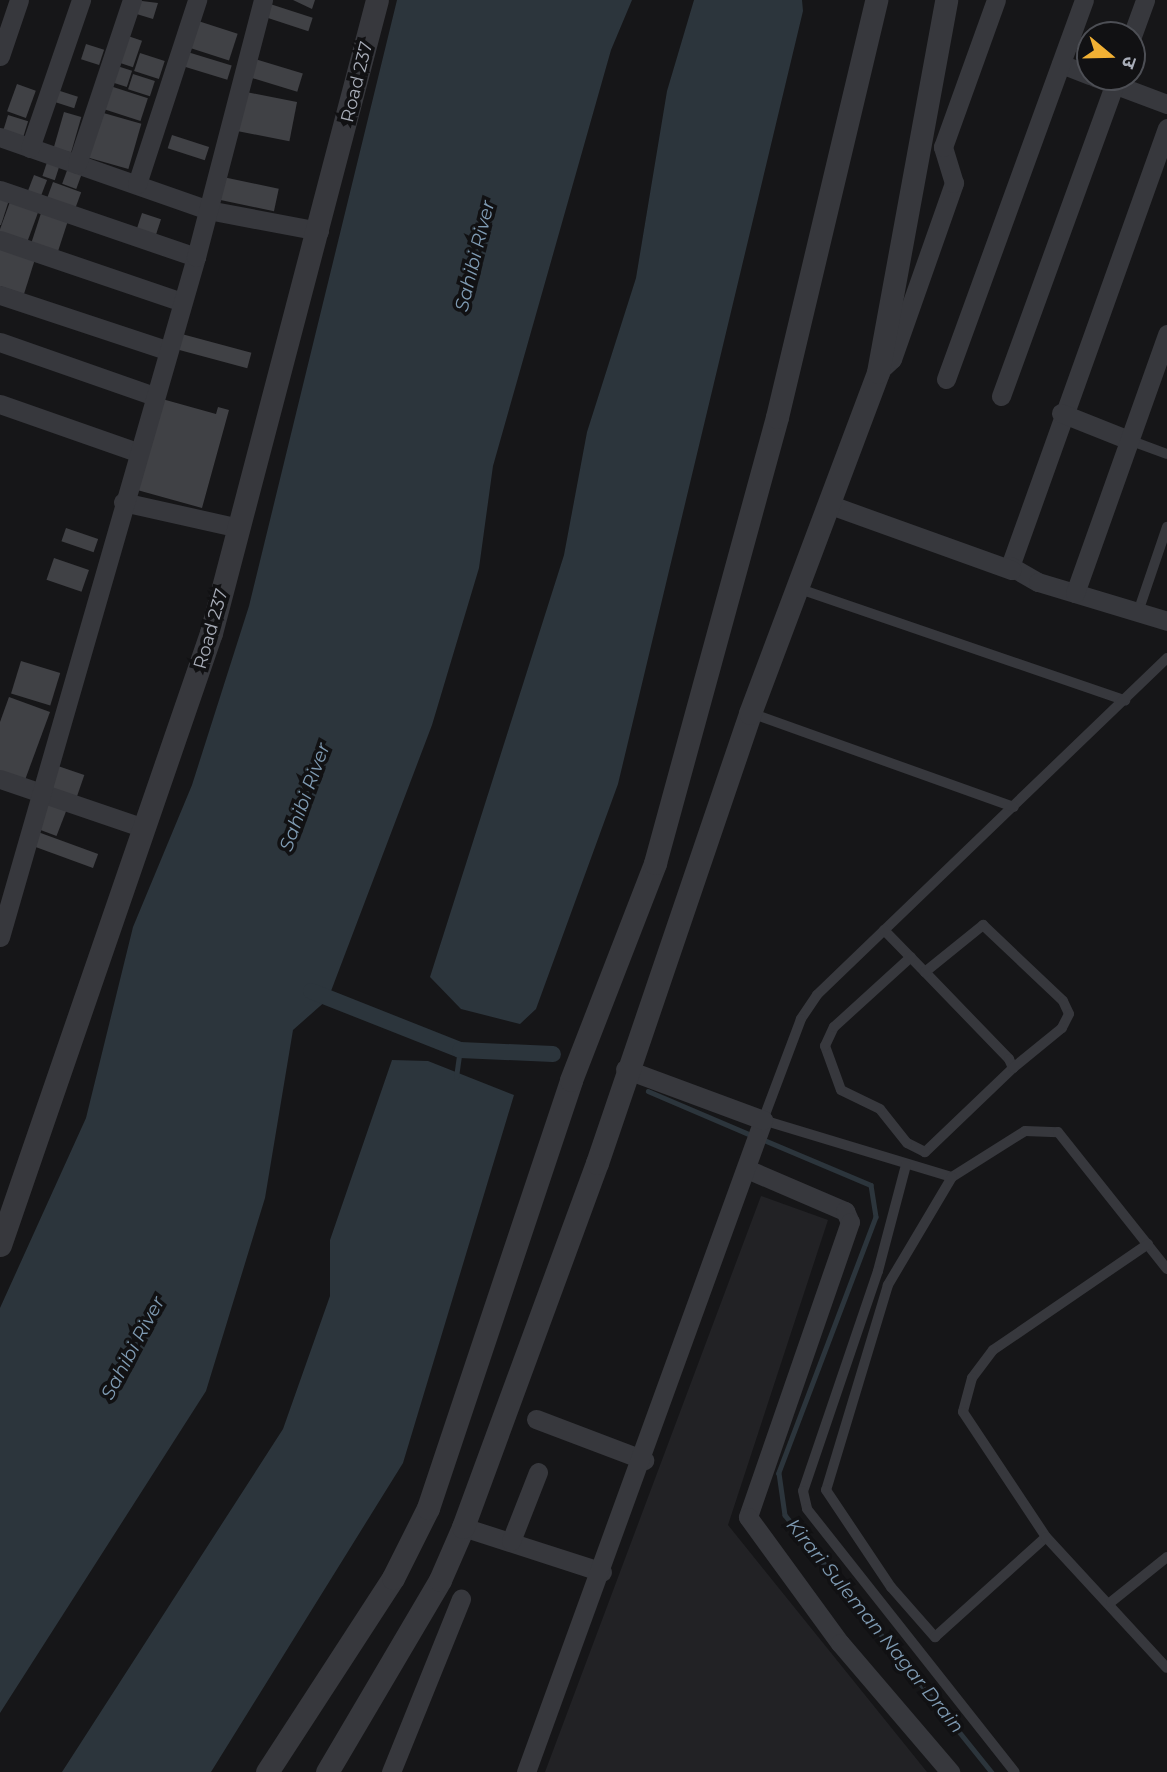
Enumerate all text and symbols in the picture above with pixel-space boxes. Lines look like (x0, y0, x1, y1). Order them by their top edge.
north arrow (1076, 21, 1146, 91)
street label: Road 237 (337, 39, 377, 125)
text: उ (1117, 53, 1142, 71)
water label: Sahibi River (450, 198, 500, 314)
street label: Road 237 (189, 586, 233, 672)
water label: Sahibi River (275, 740, 335, 854)
water label: Sahibi River (96, 1293, 170, 1403)
water label: Kirari Suleman Nagar Drain (781, 1514, 969, 1738)

